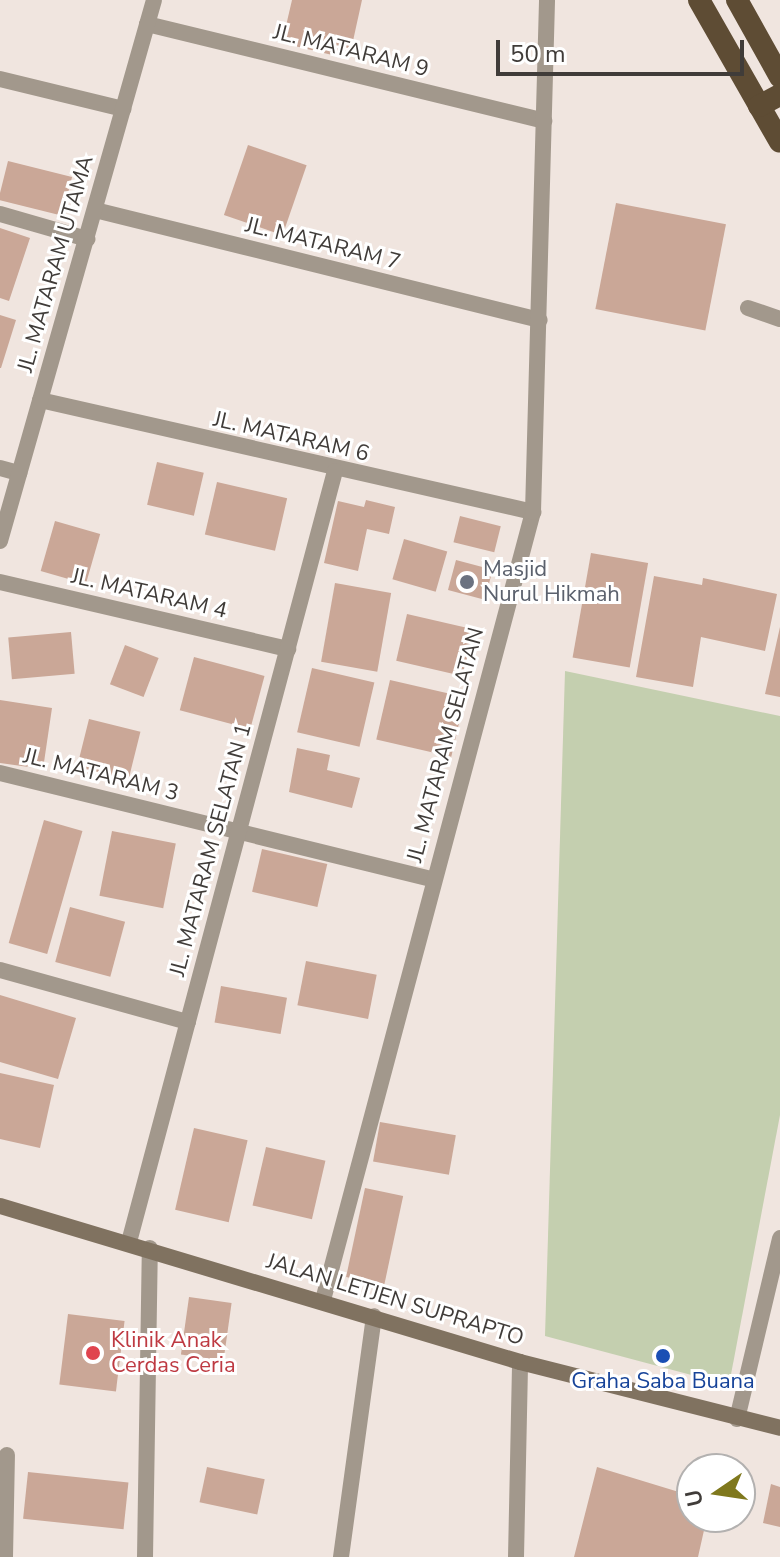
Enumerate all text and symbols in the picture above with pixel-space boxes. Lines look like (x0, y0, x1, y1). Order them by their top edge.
street label: JL. MATARAM 9 (271, 19, 431, 83)
scale bar (500, 24, 748, 74)
text: 50 m (510, 38, 566, 70)
street label: JL. MATARAM UTAMA (12, 153, 100, 375)
street label: JL. MATARAM 7 (243, 212, 403, 276)
street label: JL. MATARAM 6 (211, 406, 371, 468)
place label: Masjid Nurul Hikmah (483, 556, 620, 608)
street label: JL. MATARAM 4 (69, 563, 229, 625)
marker: Masjid Nurul Hikmah (458, 573, 476, 591)
street label: JL. MATARAM SELATAN (402, 625, 490, 865)
street label: JL. MATARAM SELATAN 1 (165, 721, 257, 979)
street label: JL. MATARAM 3 (21, 743, 181, 807)
street label: JALAN LETJEN SUPRAPTO (263, 1248, 527, 1352)
place label: Klinik Anak Cerdas Ceria (111, 1327, 236, 1378)
marker: Klinik Anak Cerdas Ceria (82, 1342, 104, 1364)
marker: Graha Saba Buana (654, 1347, 672, 1365)
place label: Graha Saba Buana (571, 1369, 755, 1395)
north arrow (676, 1453, 756, 1533)
text: U (678, 1487, 711, 1509)

